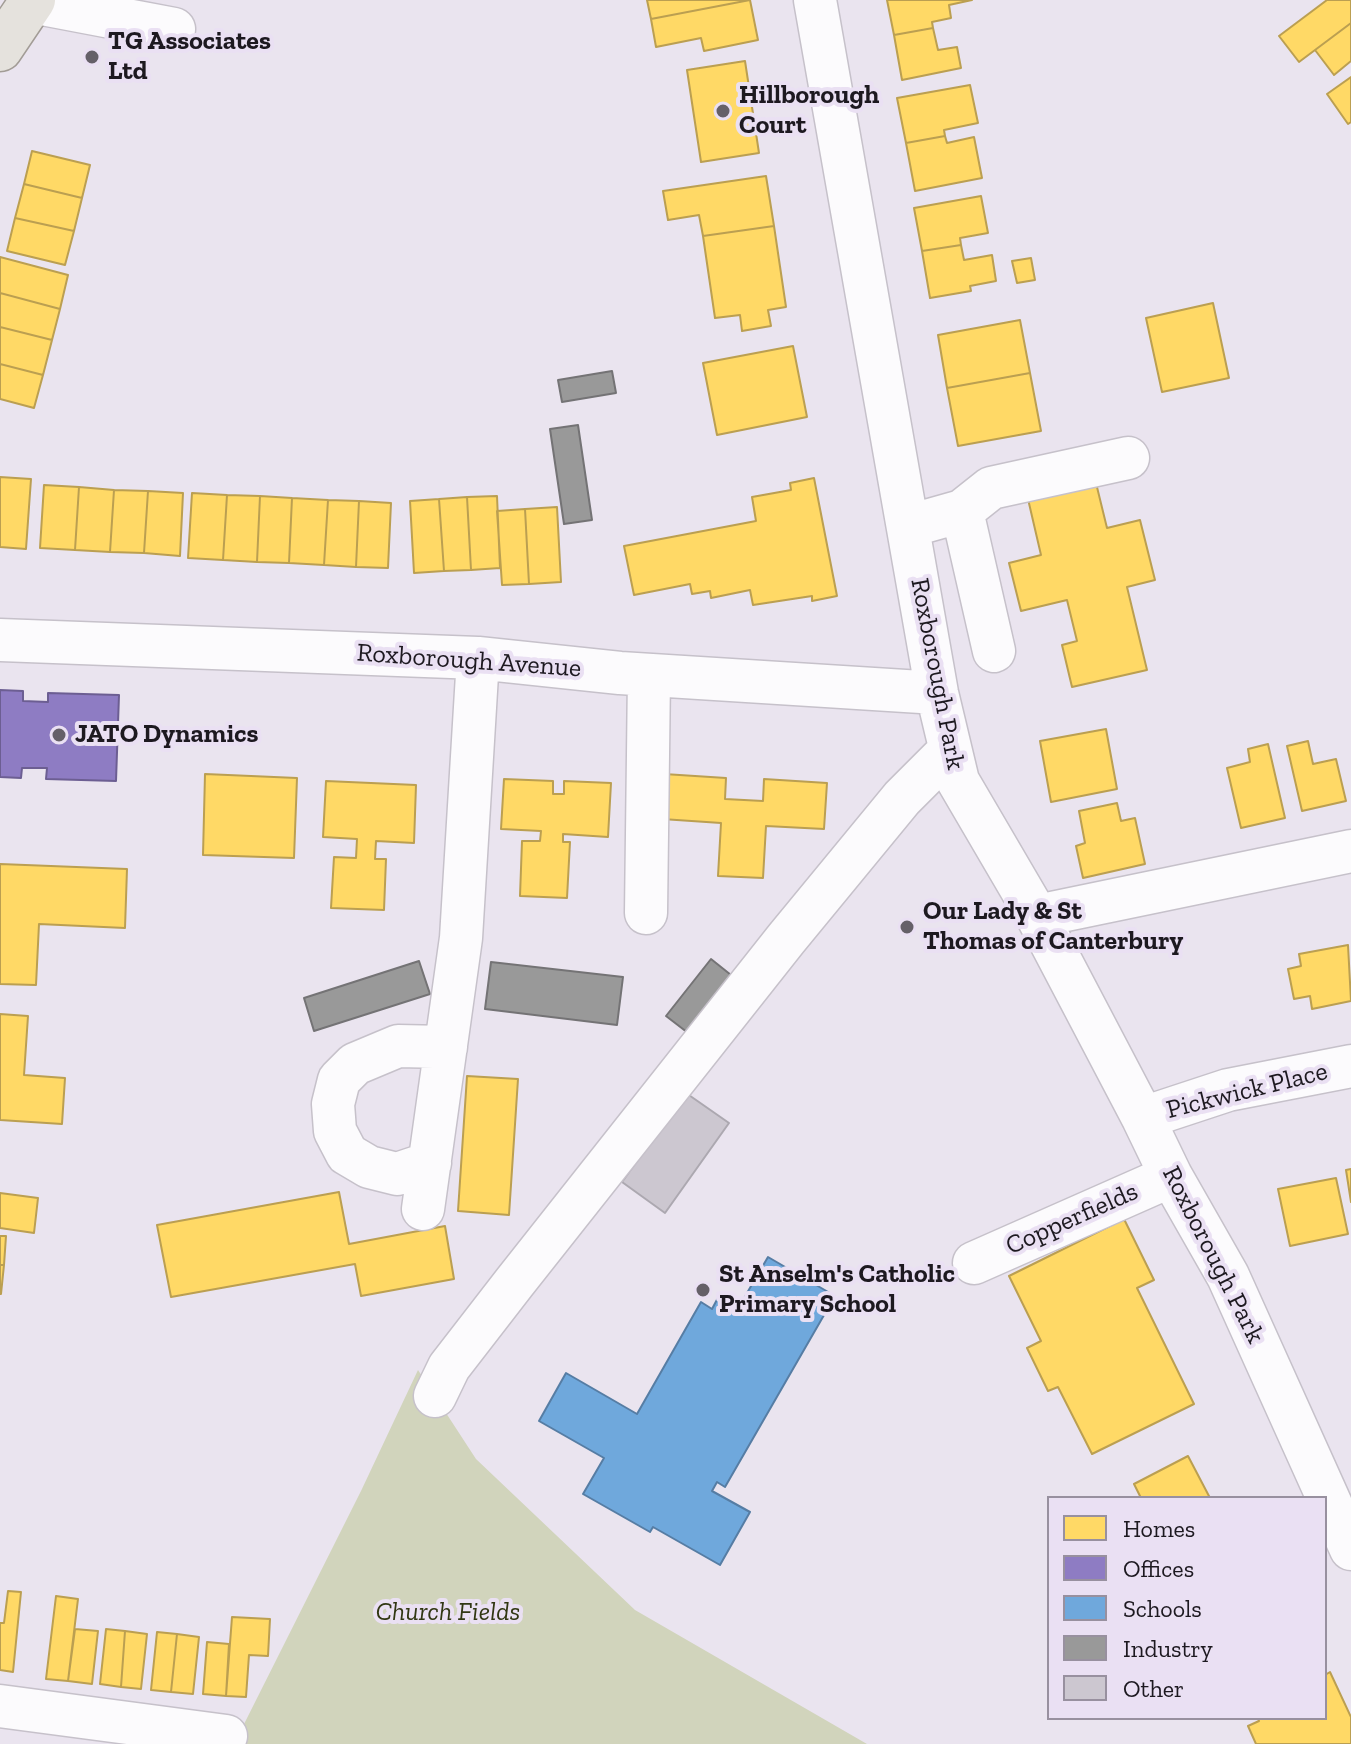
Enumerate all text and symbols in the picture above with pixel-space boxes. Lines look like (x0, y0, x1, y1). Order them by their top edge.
place label: TG Associates Ltd (108, 26, 271, 88)
marker: TG Associates Ltd (83, 48, 101, 66)
place label: Hillborough Court (739, 80, 879, 142)
marker: Hillborough Court (714, 102, 732, 120)
street label: Roxborough Park (903, 576, 971, 772)
street label: Roxborough Avenue (356, 638, 582, 684)
place label: JATO Dynamics (75, 719, 258, 751)
marker: JATO Dynamics (50, 726, 68, 744)
place label: Our Lady & St Thomas of Canterbury (923, 896, 1183, 958)
marker: Our Lady & St Thomas of Canterbury (898, 918, 916, 936)
street label: Pickwick Place (1163, 1056, 1331, 1126)
street label: Roxborough Park (1155, 1161, 1271, 1349)
street label: Copperfields (1001, 1176, 1143, 1262)
place label: St Anselm's Catholic Primary School (719, 1259, 955, 1320)
marker: St Anselm's Catholic Primary School (694, 1281, 712, 1299)
legend (1047, 1496, 1327, 1720)
text: Homes (1123, 1514, 1195, 1543)
text: Offices (1123, 1554, 1194, 1583)
text: Schools (1123, 1594, 1202, 1623)
park label: Church Fields (376, 1597, 520, 1629)
text: Industry (1123, 1634, 1213, 1663)
text: Other (1123, 1674, 1184, 1703)

